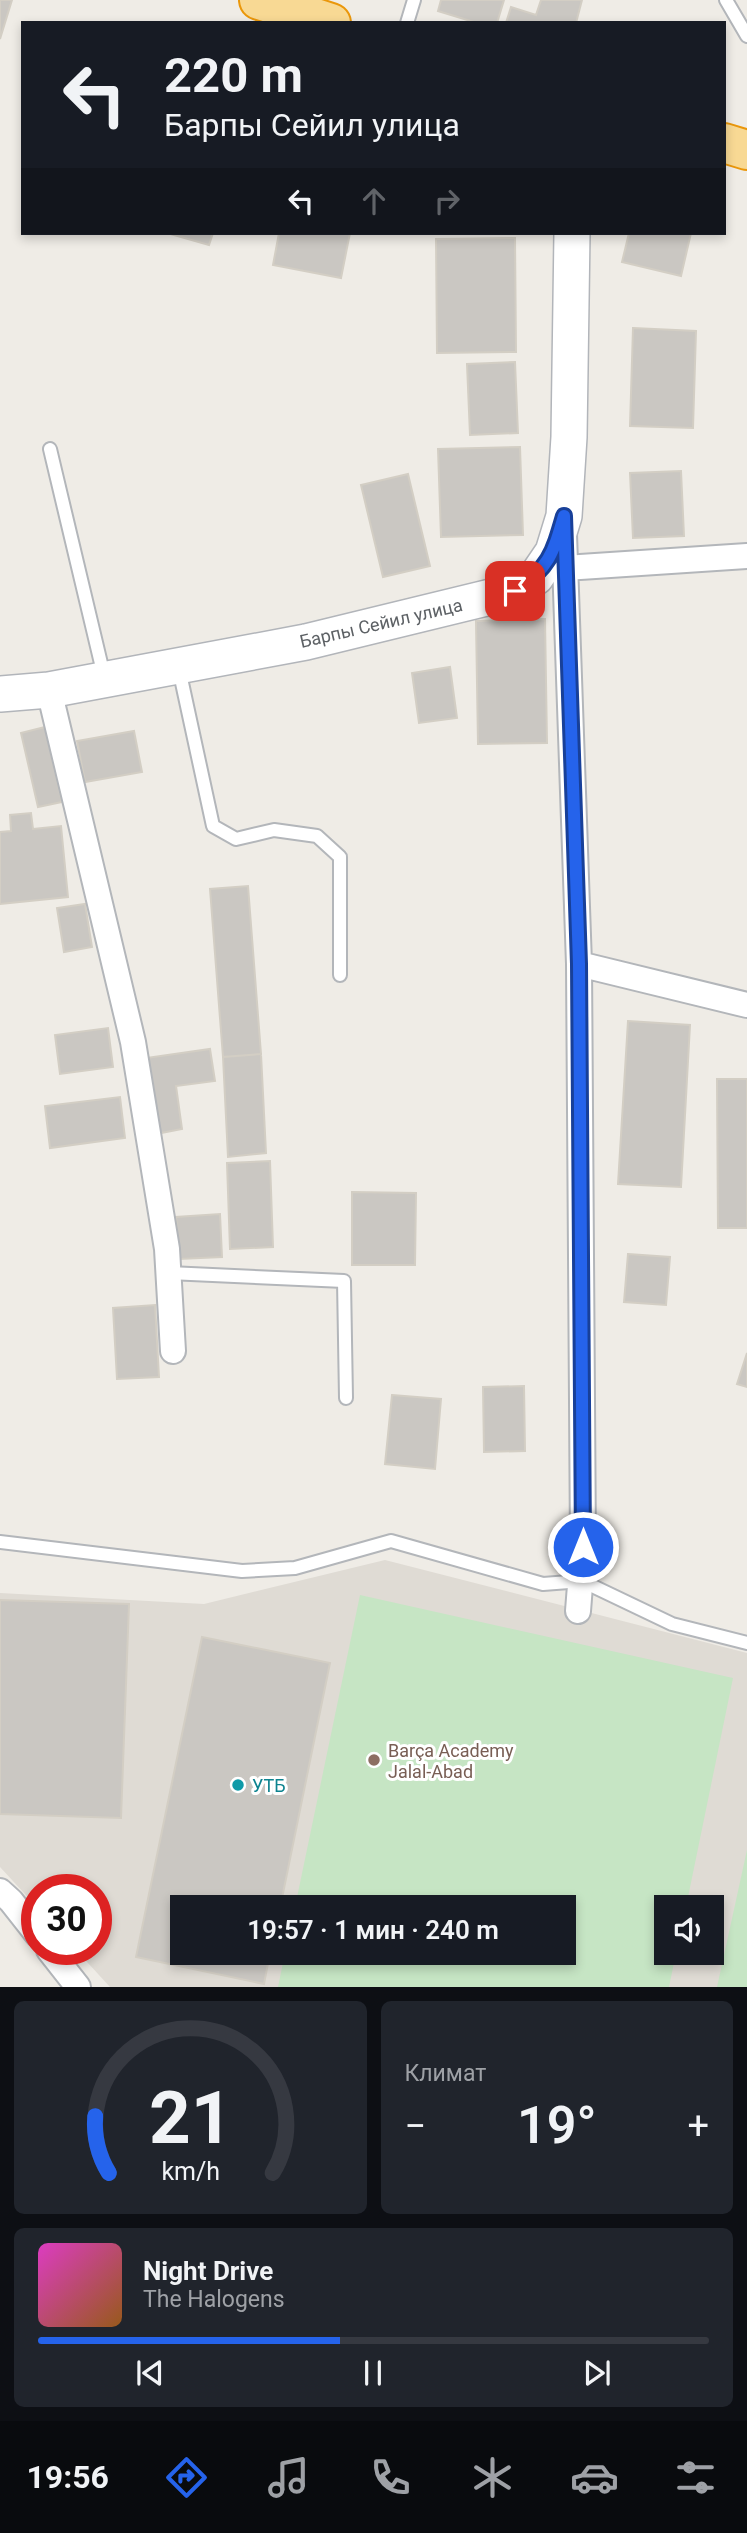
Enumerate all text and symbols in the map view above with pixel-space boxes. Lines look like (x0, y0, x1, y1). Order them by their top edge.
text: 220 m (164, 47, 303, 104)
icon: left (49, 49, 140, 140)
text: Барпы Сейил улица (164, 106, 460, 144)
icon: left (282, 182, 320, 220)
icon: ahead (355, 182, 393, 220)
icon: right (428, 182, 466, 220)
pin (485, 561, 545, 621)
icon: arrive (496, 572, 534, 610)
street label: Барпы Сейил улица (298, 594, 464, 652)
position arrow (546, 1510, 620, 1584)
place label: Barça Academy Jalal-Abad (388, 1740, 514, 1782)
marker: Barça Academy Jalal-Abad (366, 1752, 382, 1768)
place label: УТБ (252, 1775, 286, 1796)
marker: УТБ (230, 1777, 246, 1793)
speed limit sign: 30 (21, 1874, 112, 1965)
map controls (654, 1895, 724, 1965)
button: sound (654, 1895, 724, 1965)
text: 19:57 · 1 мин · 240 m (247, 1915, 499, 1945)
text: Климат (405, 2060, 486, 2087)
text: 21 (148, 2076, 232, 2162)
text: 19° (517, 2095, 597, 2156)
text: − (405, 2104, 426, 2148)
text: + (687, 2104, 709, 2148)
text: km/h (161, 2157, 220, 2186)
text: Night Drive (143, 2256, 273, 2286)
text: The Halogens (143, 2286, 285, 2313)
icon: previous (131, 2354, 169, 2392)
icon: pause (354, 2354, 392, 2392)
icon: next (578, 2354, 616, 2392)
icon: directions (162, 2453, 211, 2502)
icon: music (264, 2453, 313, 2502)
icon: phone (366, 2453, 415, 2502)
icon: climate (468, 2453, 517, 2502)
icon: car (570, 2453, 619, 2502)
icon: filters (671, 2453, 720, 2502)
text: 19:56 (26, 2458, 109, 2496)

